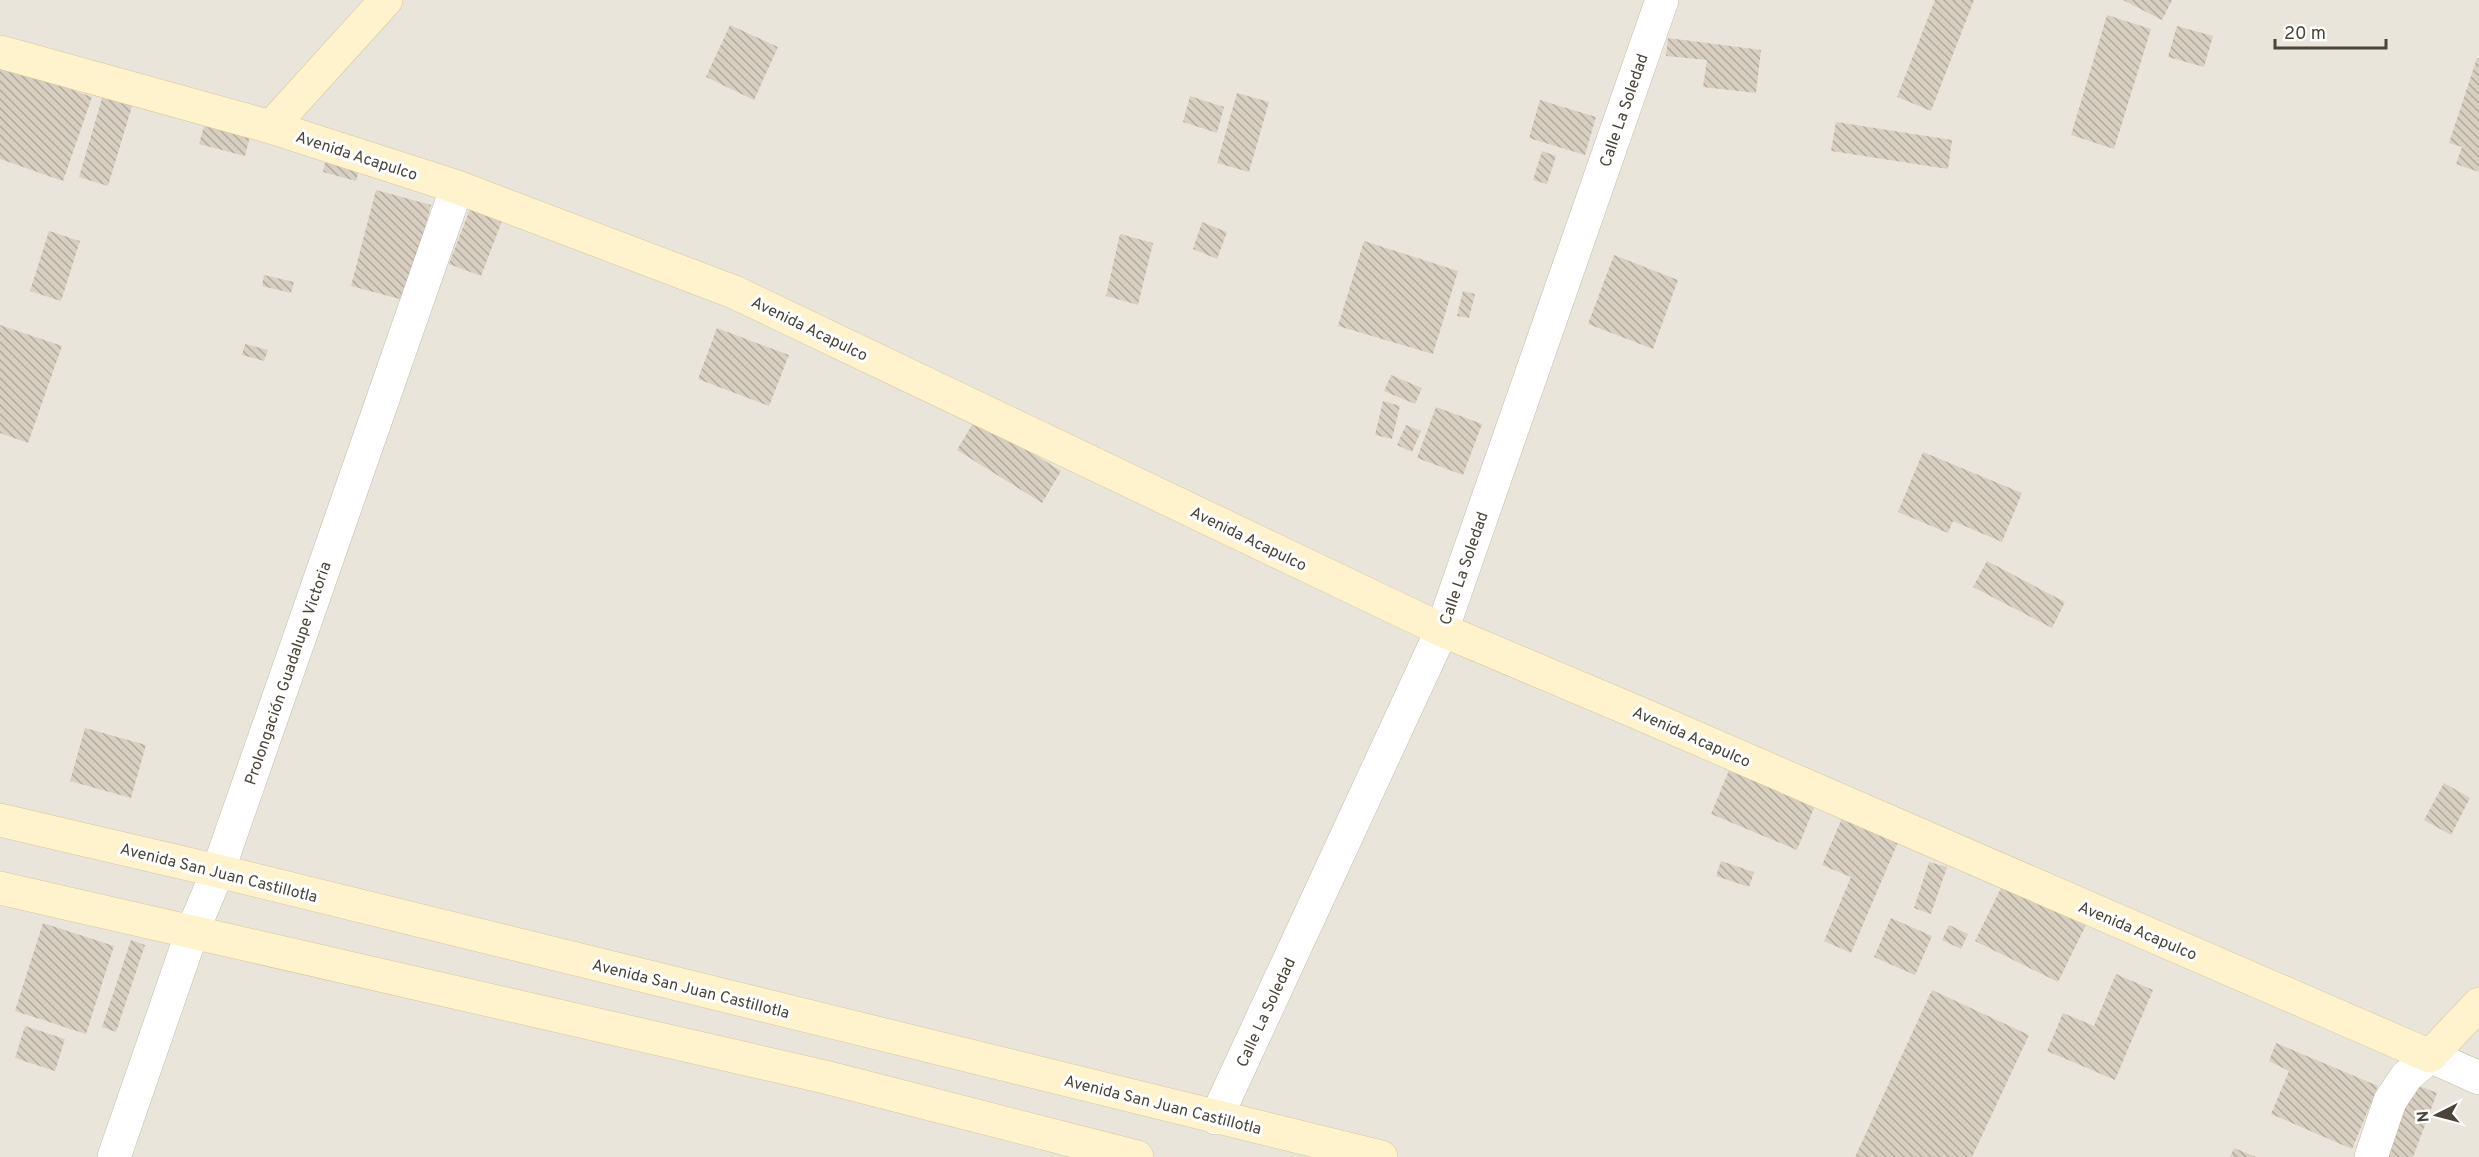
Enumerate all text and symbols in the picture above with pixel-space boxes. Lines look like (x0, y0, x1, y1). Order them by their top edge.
scale bar (2275, 12, 2386, 50)
text: 20 m (2284, 23, 2326, 46)
street label: Calle La Soledad (1596, 51, 1654, 170)
street label: Avenida Acapulco (293, 128, 420, 186)
street label: Avenida Acapulco (748, 293, 871, 367)
street label: Avenida Acapulco (1187, 503, 1310, 577)
street label: Calle La Soledad (1436, 509, 1494, 628)
street label: Prolongación Guadalupe Victoria (241, 559, 337, 788)
street label: Avenida Acapulco (1629, 703, 1753, 773)
street label: Avenida San Juan Castillotla (118, 840, 319, 908)
street label: Avenida Acapulco (2075, 898, 2200, 966)
street label: Calle La Soledad (1233, 955, 1301, 1071)
street label: Avenida San Juan Castillotla (590, 956, 791, 1024)
street label: Avenida San Juan Castillotla (1062, 1072, 1263, 1140)
north arrow (2407, 1085, 2467, 1145)
text: N (2414, 1110, 2435, 1123)

